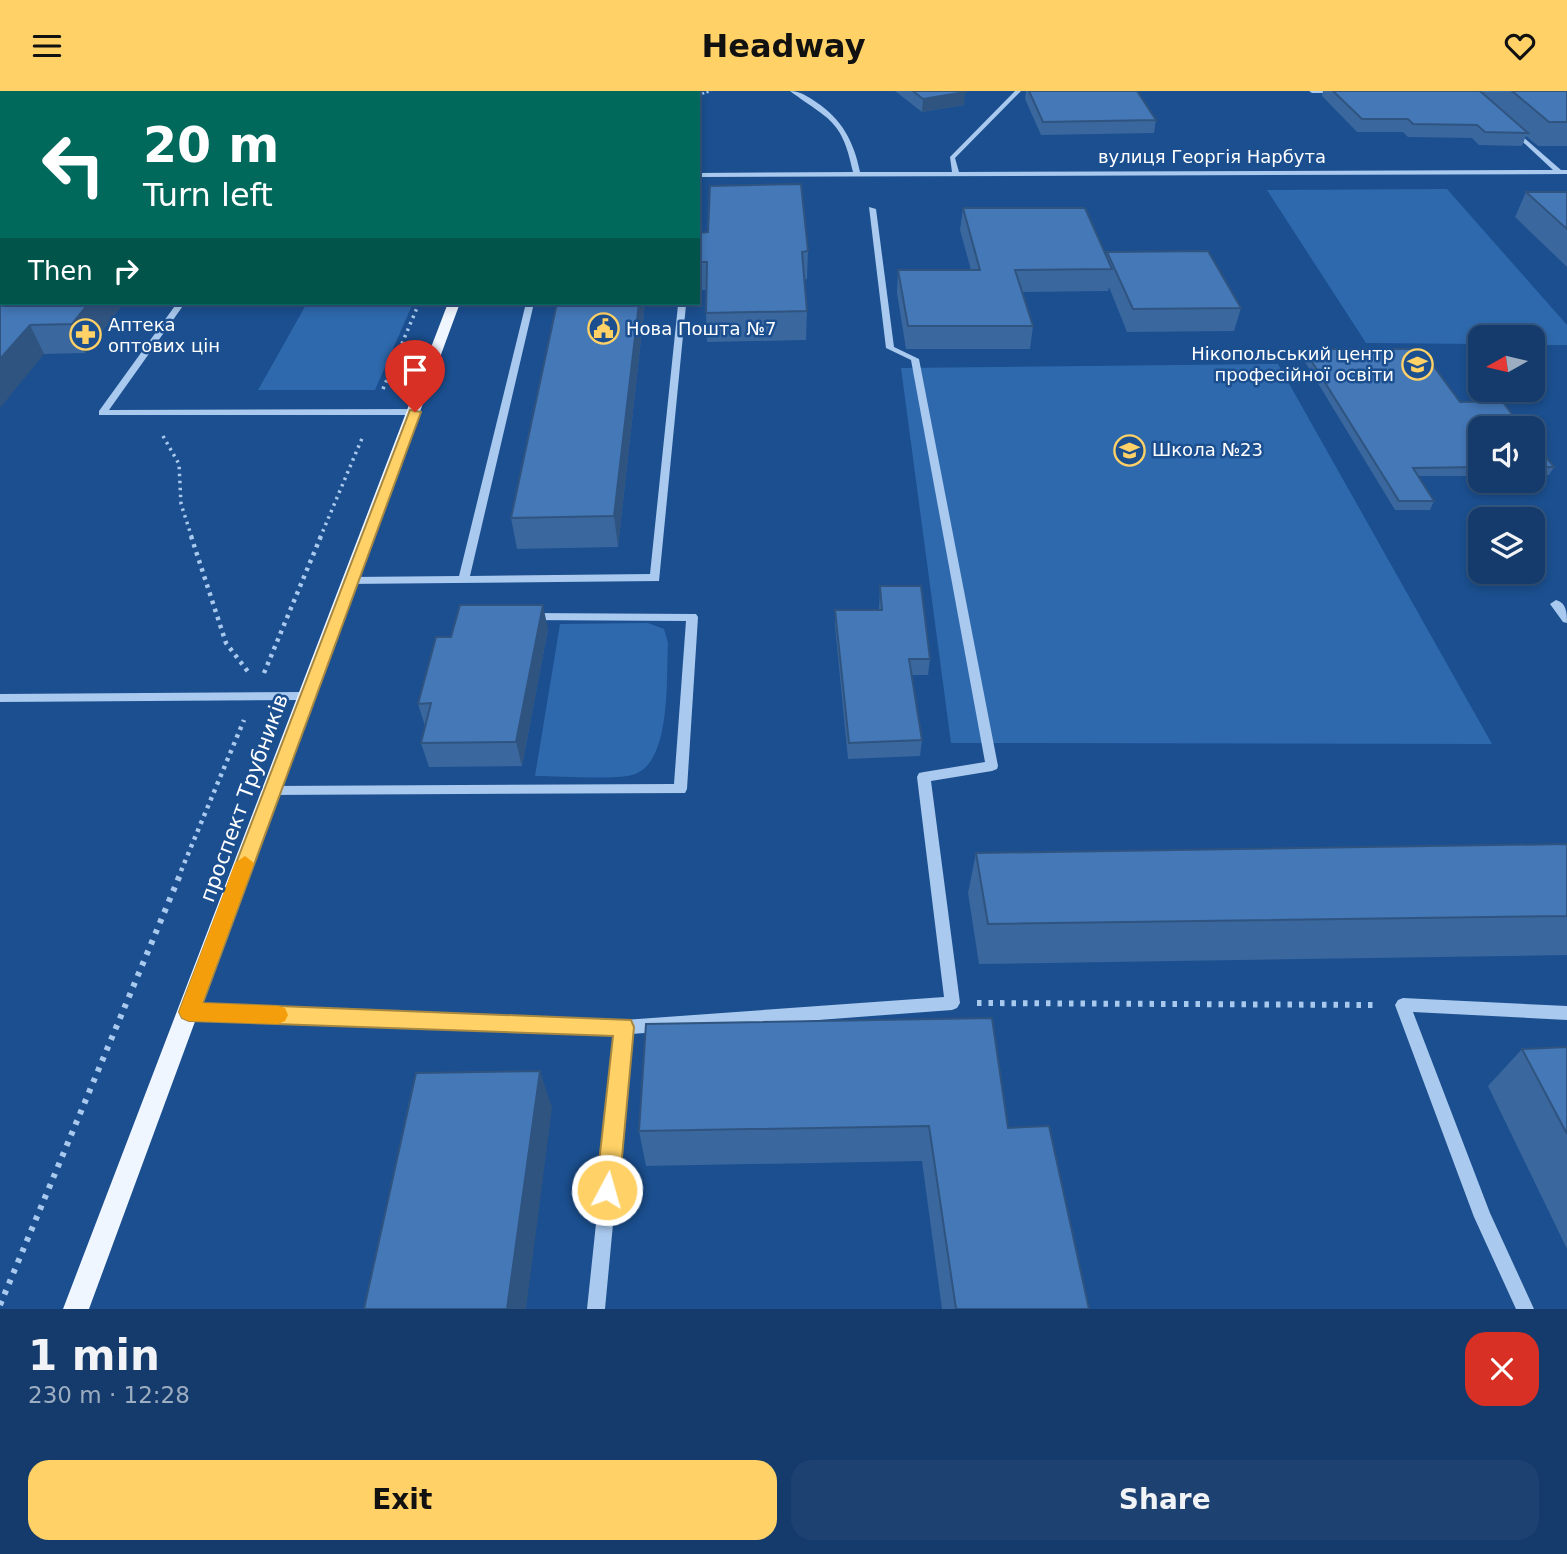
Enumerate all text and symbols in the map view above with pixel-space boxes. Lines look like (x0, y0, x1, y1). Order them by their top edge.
icon: menu (28, 27, 66, 65)
text: Headway (701, 27, 866, 65)
icon: heart (1501, 27, 1539, 65)
text: 20 m (143, 117, 279, 174)
icon: left (28, 119, 119, 210)
street label: вулиця Георгія Нарбута (1098, 146, 1326, 167)
text: Turn left (143, 176, 273, 214)
icon: right (107, 252, 145, 290)
text: Then (28, 256, 93, 286)
public building icon: Нова Пошта №7 (586, 312, 620, 346)
place label: Аптека оптових цін (108, 314, 220, 356)
pharmacy icon: Аптека оптових цін (68, 318, 102, 352)
place label: Нова Пошта №7 (626, 318, 776, 339)
north arrow (1468, 325, 1545, 403)
map controls (1468, 325, 1545, 584)
pin (385, 340, 445, 412)
place label: Нікопольський центр професійної освіти (1191, 343, 1394, 385)
school or university icon: Нікопольський центр професійної освіти (1400, 347, 1434, 381)
icon: arrive (396, 351, 434, 389)
button: sound (1468, 416, 1545, 493)
school or university icon: Школа №23 (1112, 433, 1146, 467)
place label: Школа №23 (1152, 439, 1263, 460)
button: layers (1468, 507, 1545, 584)
street label: проспект Трубників (195, 691, 293, 905)
position arrow (570, 1153, 644, 1227)
text: 1 min (28, 1331, 160, 1380)
button: close (1465, 1332, 1539, 1406)
text: 230 m · 12:28 (28, 1382, 190, 1408)
button: Exit (28, 1460, 777, 1540)
button: Share (791, 1460, 1539, 1540)

